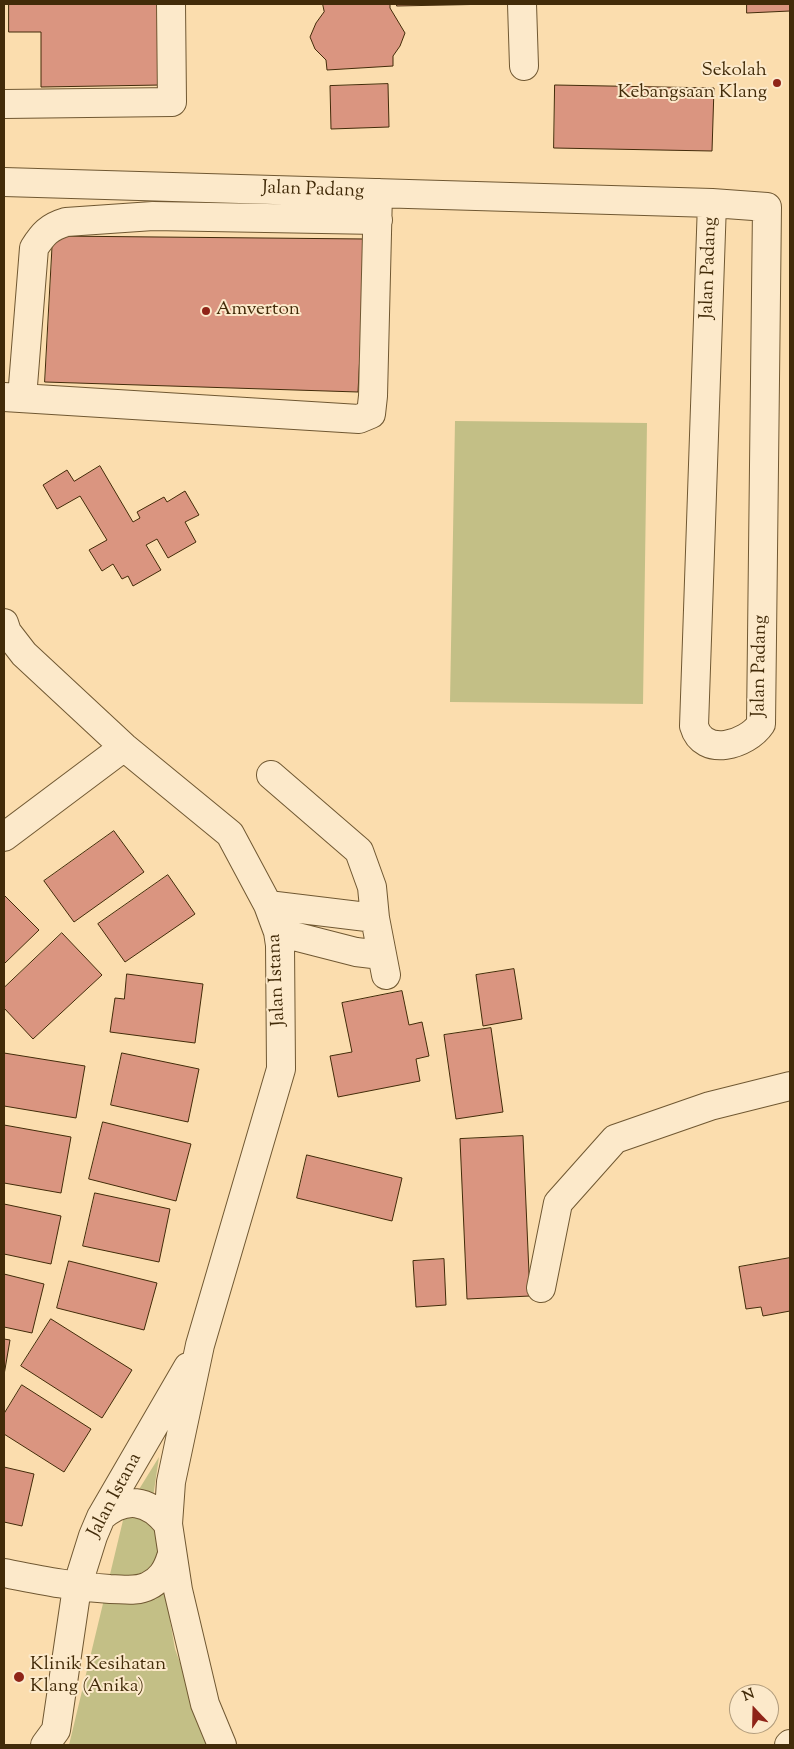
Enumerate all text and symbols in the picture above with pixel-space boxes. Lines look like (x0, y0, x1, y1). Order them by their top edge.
place label: Sekolah Kebangsaan Klang (618, 61, 767, 105)
marker: Sekolah Kebangsaan Klang (771, 77, 783, 89)
street label: Jalan Padang (261, 178, 365, 204)
street label: Jalan Padang (697, 216, 723, 320)
place label: Amverton (216, 300, 300, 322)
marker: Amverton (200, 305, 212, 317)
street label: Jalan Padang (749, 615, 773, 717)
street label: Jalan Istana (264, 933, 292, 1027)
street label: Jalan Istana (84, 1450, 148, 1542)
place label: Klinik Kesihatan Klang (Anika) (30, 1655, 166, 1699)
marker: Klinik Kesihatan Klang (Anika) (12, 1670, 26, 1684)
north arrow (729, 1684, 779, 1734)
text: N (740, 1685, 758, 1707)

